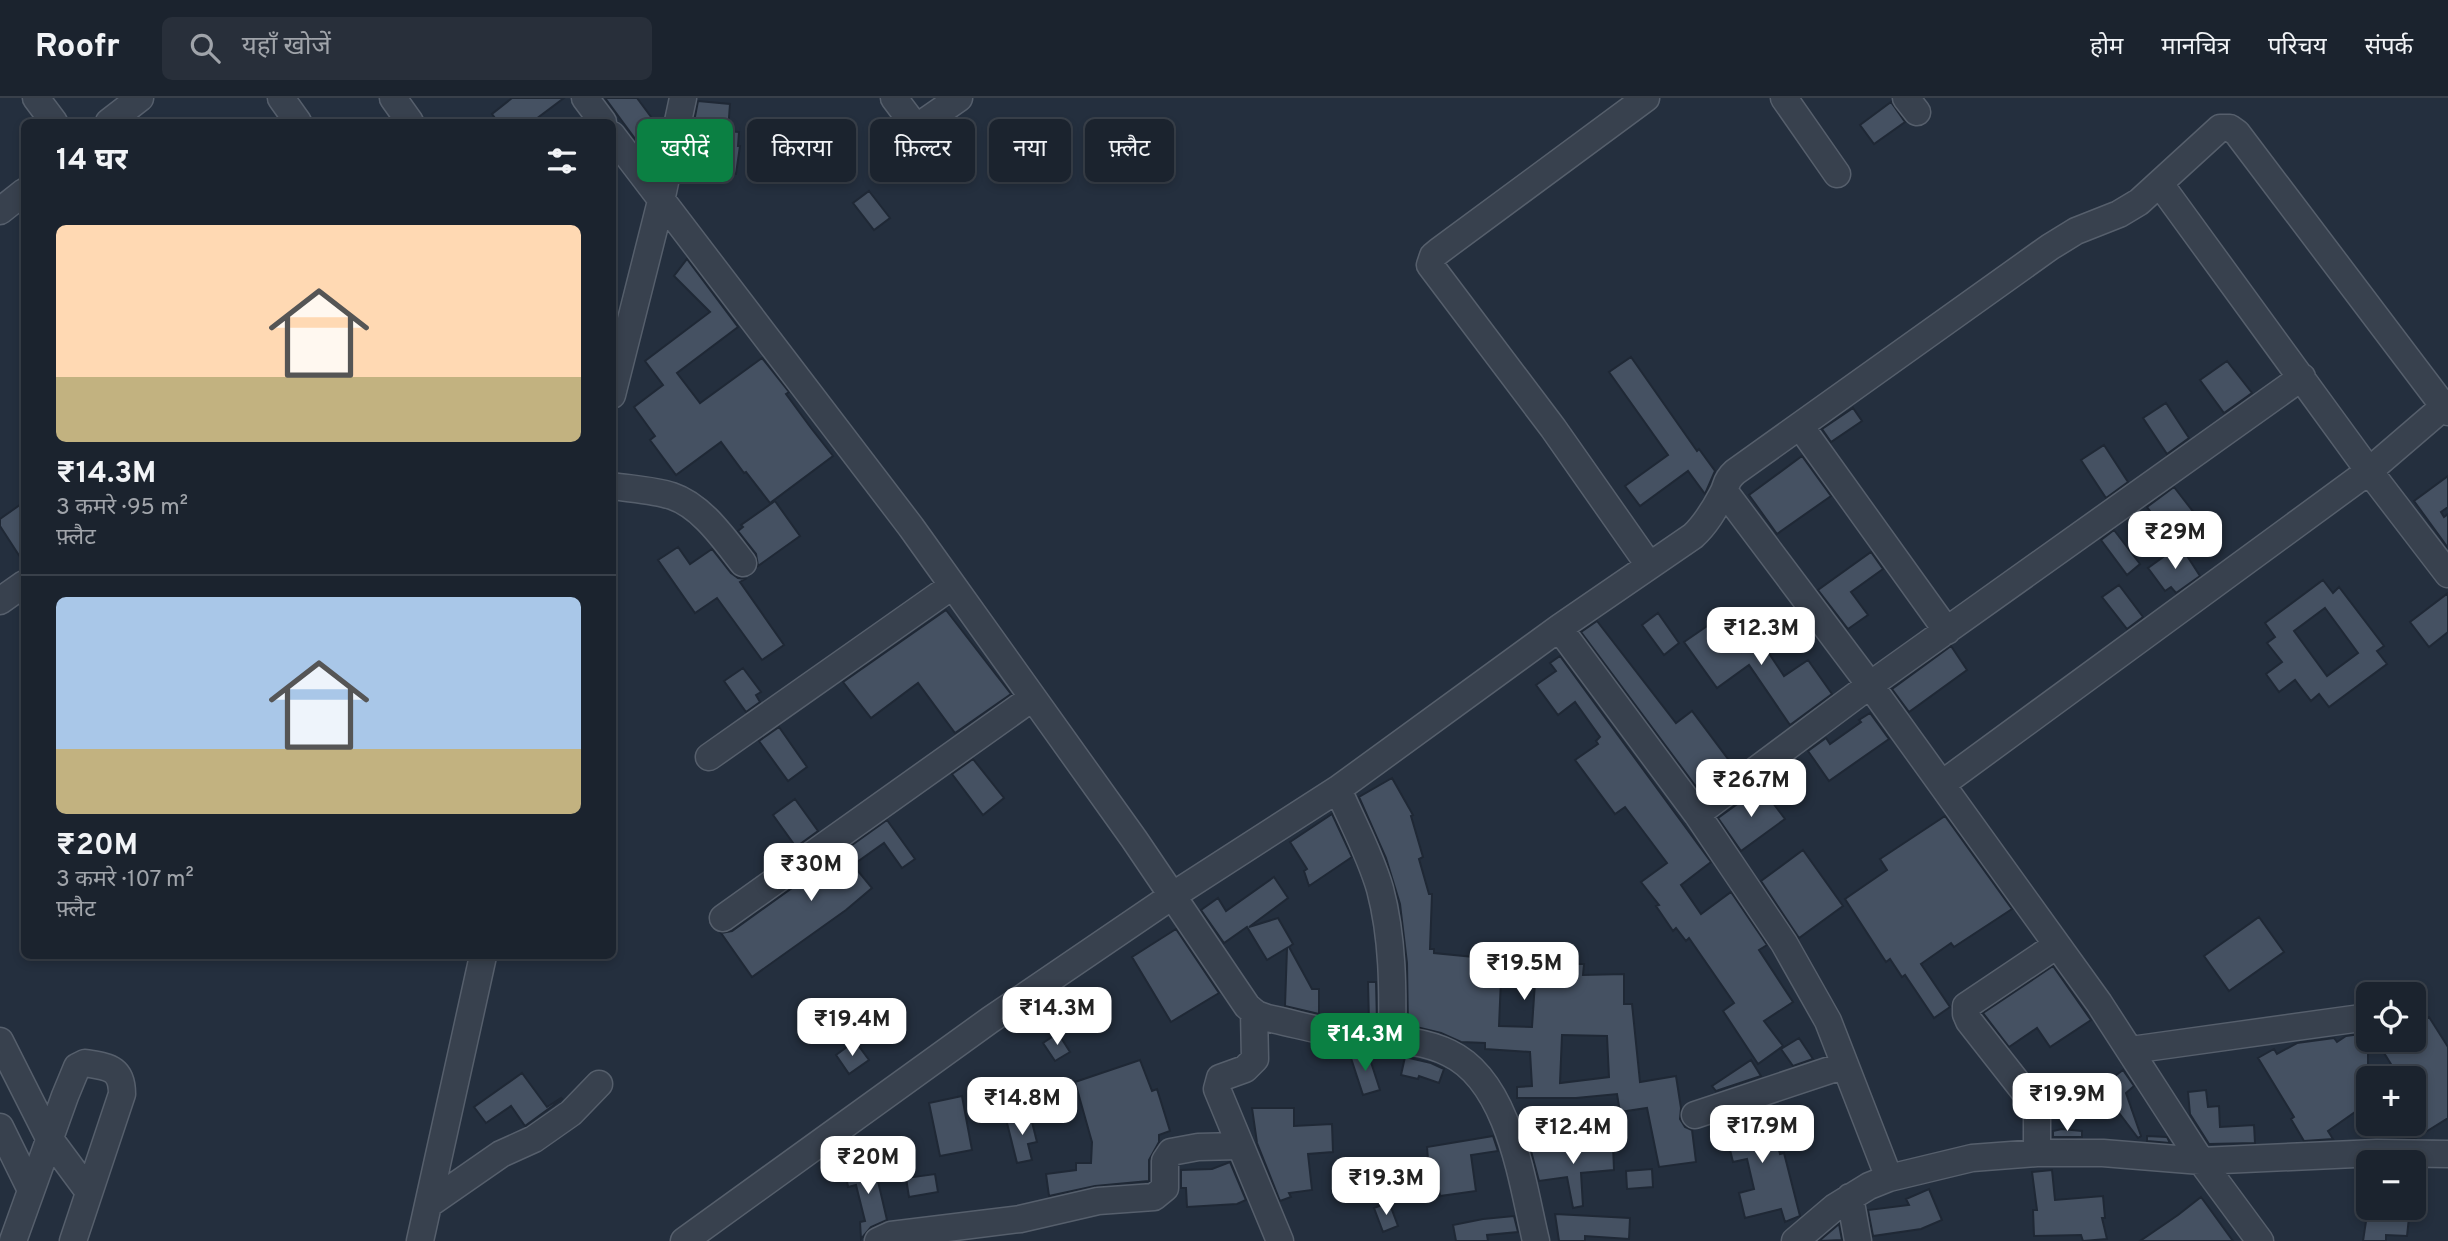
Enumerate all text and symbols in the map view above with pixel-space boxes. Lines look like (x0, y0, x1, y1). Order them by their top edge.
search box (162, 17, 652, 80)
text: Roofr (35, 27, 120, 69)
icon: search (186, 29, 224, 67)
text: यहाँ खोजें (242, 31, 331, 64)
text: होम (2090, 33, 2123, 63)
text: मानचित्र (2161, 33, 2230, 63)
text: परिचय (2268, 33, 2327, 63)
text: संपर्क (2365, 33, 2413, 63)
chip: खरीदें (637, 119, 733, 182)
chip: किराया (747, 119, 856, 182)
chip: फ़िल्टर (870, 119, 975, 182)
chip: नया (989, 119, 1071, 182)
chip: फ़्लैट (1085, 119, 1174, 182)
icon: filters (543, 142, 581, 180)
text: 14 घर (56, 143, 127, 180)
icon: home (256, 270, 382, 396)
text: ₹14.3M (56, 456, 156, 493)
text: 3 कमरे · 95 m² (56, 494, 188, 523)
pin: ₹29M (2134, 512, 2216, 571)
text: ₹29M (2144, 519, 2206, 548)
text: फ़्लैट (56, 524, 96, 553)
pin: ₹12.3M (1704, 608, 1818, 667)
text: ₹12.3M (1723, 615, 1799, 644)
icon: home (256, 642, 382, 768)
pin: ₹26.7M (1694, 760, 1808, 819)
text: ₹26.7M (1712, 767, 1790, 796)
text: ₹20M (56, 828, 138, 865)
pin: ₹30M (770, 844, 852, 903)
text: ₹30M (780, 851, 842, 880)
text: 3 कमरे · 107 m² (56, 866, 194, 895)
text: फ़्लैट (56, 896, 96, 925)
pin: ₹19.5M (1467, 942, 1581, 1002)
text: ₹19.5M (1486, 950, 1562, 979)
map controls (2356, 982, 2426, 1220)
button: locate (2356, 982, 2426, 1052)
pin: ₹14.3M (1000, 988, 1114, 1047)
text: ₹14.3M (1019, 995, 1095, 1024)
pin: ₹19.4M (795, 998, 909, 1058)
text: ₹19.4M (813, 1006, 891, 1035)
pin: ₹14.3M (1308, 1014, 1422, 1073)
text: ₹14.3M (1327, 1021, 1403, 1050)
button: + (2356, 1066, 2426, 1136)
pin: ₹19.9M (2010, 1074, 2124, 1133)
pin: ₹14.8M (965, 1077, 1079, 1137)
text: ₹19.9M (2029, 1081, 2105, 1110)
text: ₹14.8M (983, 1085, 1061, 1114)
pin: ₹17.9M (1705, 1105, 1819, 1165)
pin: ₹12.4M (1516, 1107, 1630, 1166)
text: ₹17.9M (1726, 1113, 1798, 1142)
text: ₹12.4M (1534, 1114, 1612, 1143)
pin: ₹20M (827, 1136, 909, 1196)
text: ₹20M (837, 1144, 899, 1173)
button: − (2356, 1150, 2426, 1220)
pin: ₹19.3M (1329, 1158, 1443, 1217)
text: ₹19.3M (1348, 1165, 1424, 1194)

